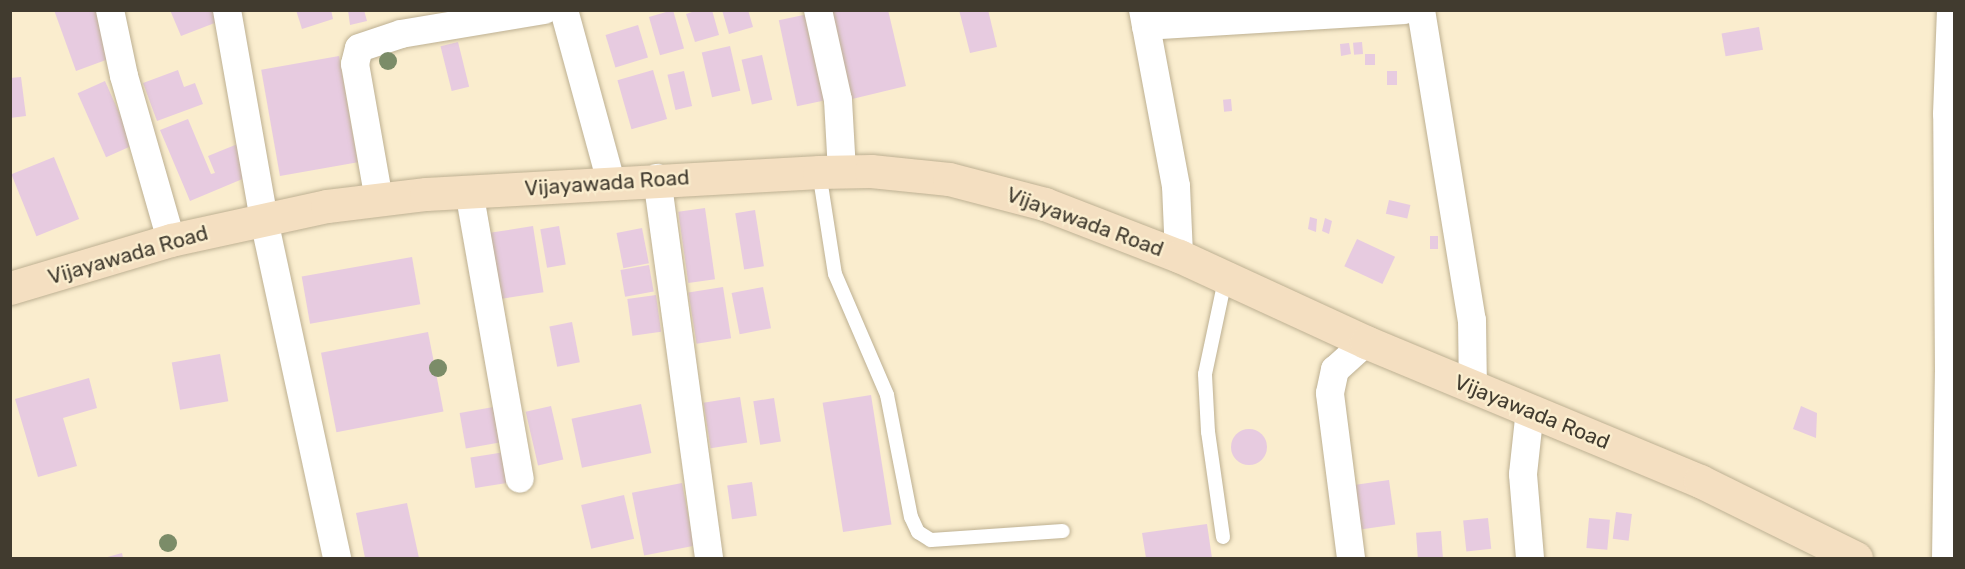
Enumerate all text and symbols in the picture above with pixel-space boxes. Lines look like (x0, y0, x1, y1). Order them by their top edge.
street label: Vijayawada Road (524, 165, 690, 201)
street label: Vijayawada Road (1003, 182, 1167, 262)
street label: Vijayawada Road (45, 220, 211, 290)
street label: Vijayawada Road (1451, 369, 1613, 455)

